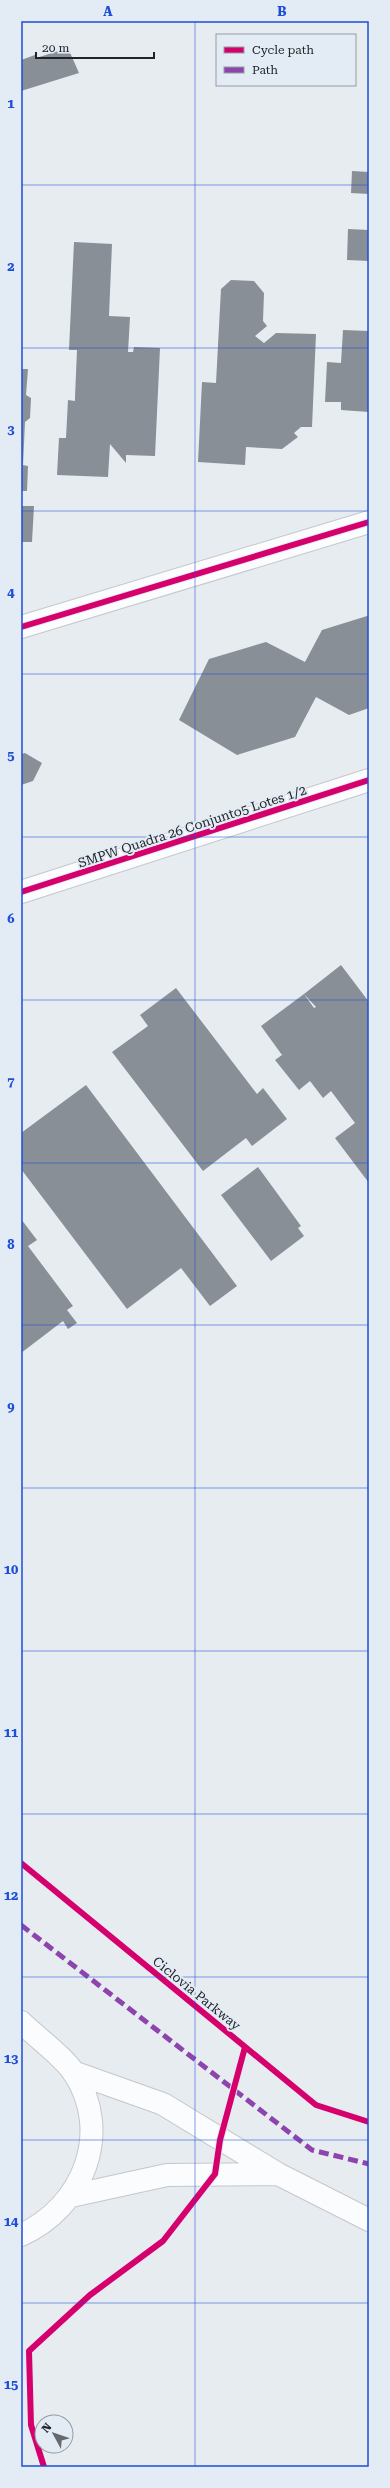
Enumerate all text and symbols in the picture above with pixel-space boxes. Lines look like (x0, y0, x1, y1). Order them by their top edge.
text: A (103, 4, 113, 19)
text: B (277, 4, 287, 19)
scale bar (36, 34, 154, 60)
legend (216, 34, 356, 86)
text: 20 m (42, 41, 69, 55)
text: Cycle path (252, 43, 314, 57)
text: Path (252, 63, 278, 77)
text: 1 (7, 96, 15, 111)
text: 2 (7, 259, 15, 274)
text: 3 (7, 422, 15, 437)
text: 4 (7, 585, 15, 600)
text: 5 (7, 748, 15, 763)
street label: SMPW Quadra 26 Conjunto5 Lotes 1/2 (76, 782, 308, 871)
text: 6 (7, 911, 15, 926)
text: 7 (7, 1074, 15, 1089)
text: 8 (7, 1237, 15, 1252)
text: 9 (7, 1399, 15, 1414)
text: 10 (4, 1562, 18, 1577)
text: 11 (4, 1725, 18, 1740)
text: 12 (4, 1888, 18, 1903)
street label: Ciclovia Parkway (150, 1954, 244, 2033)
text: 13 (4, 2051, 18, 2066)
text: 14 (4, 2214, 19, 2229)
text: 15 (4, 2377, 18, 2392)
north arrow (34, 2414, 74, 2454)
text: N (39, 2420, 55, 2435)

